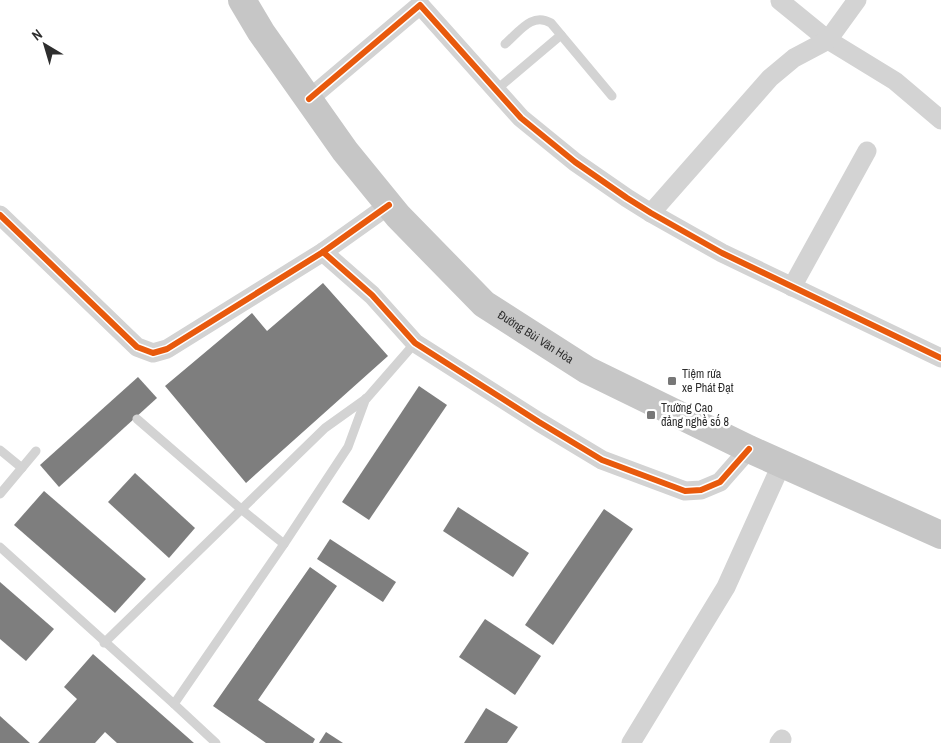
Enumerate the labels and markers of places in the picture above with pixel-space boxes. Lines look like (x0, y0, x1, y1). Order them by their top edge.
place label: Tiệm rửa xe Phát Đạt (682, 366, 734, 396)
marker: Tiệm rửa xe Phát Đạt (666, 375, 678, 387)
place label: Trường Cao đẳng nghề số 8 (661, 400, 729, 430)
marker: Trường Cao đẳng nghề số 8 (645, 409, 657, 421)

